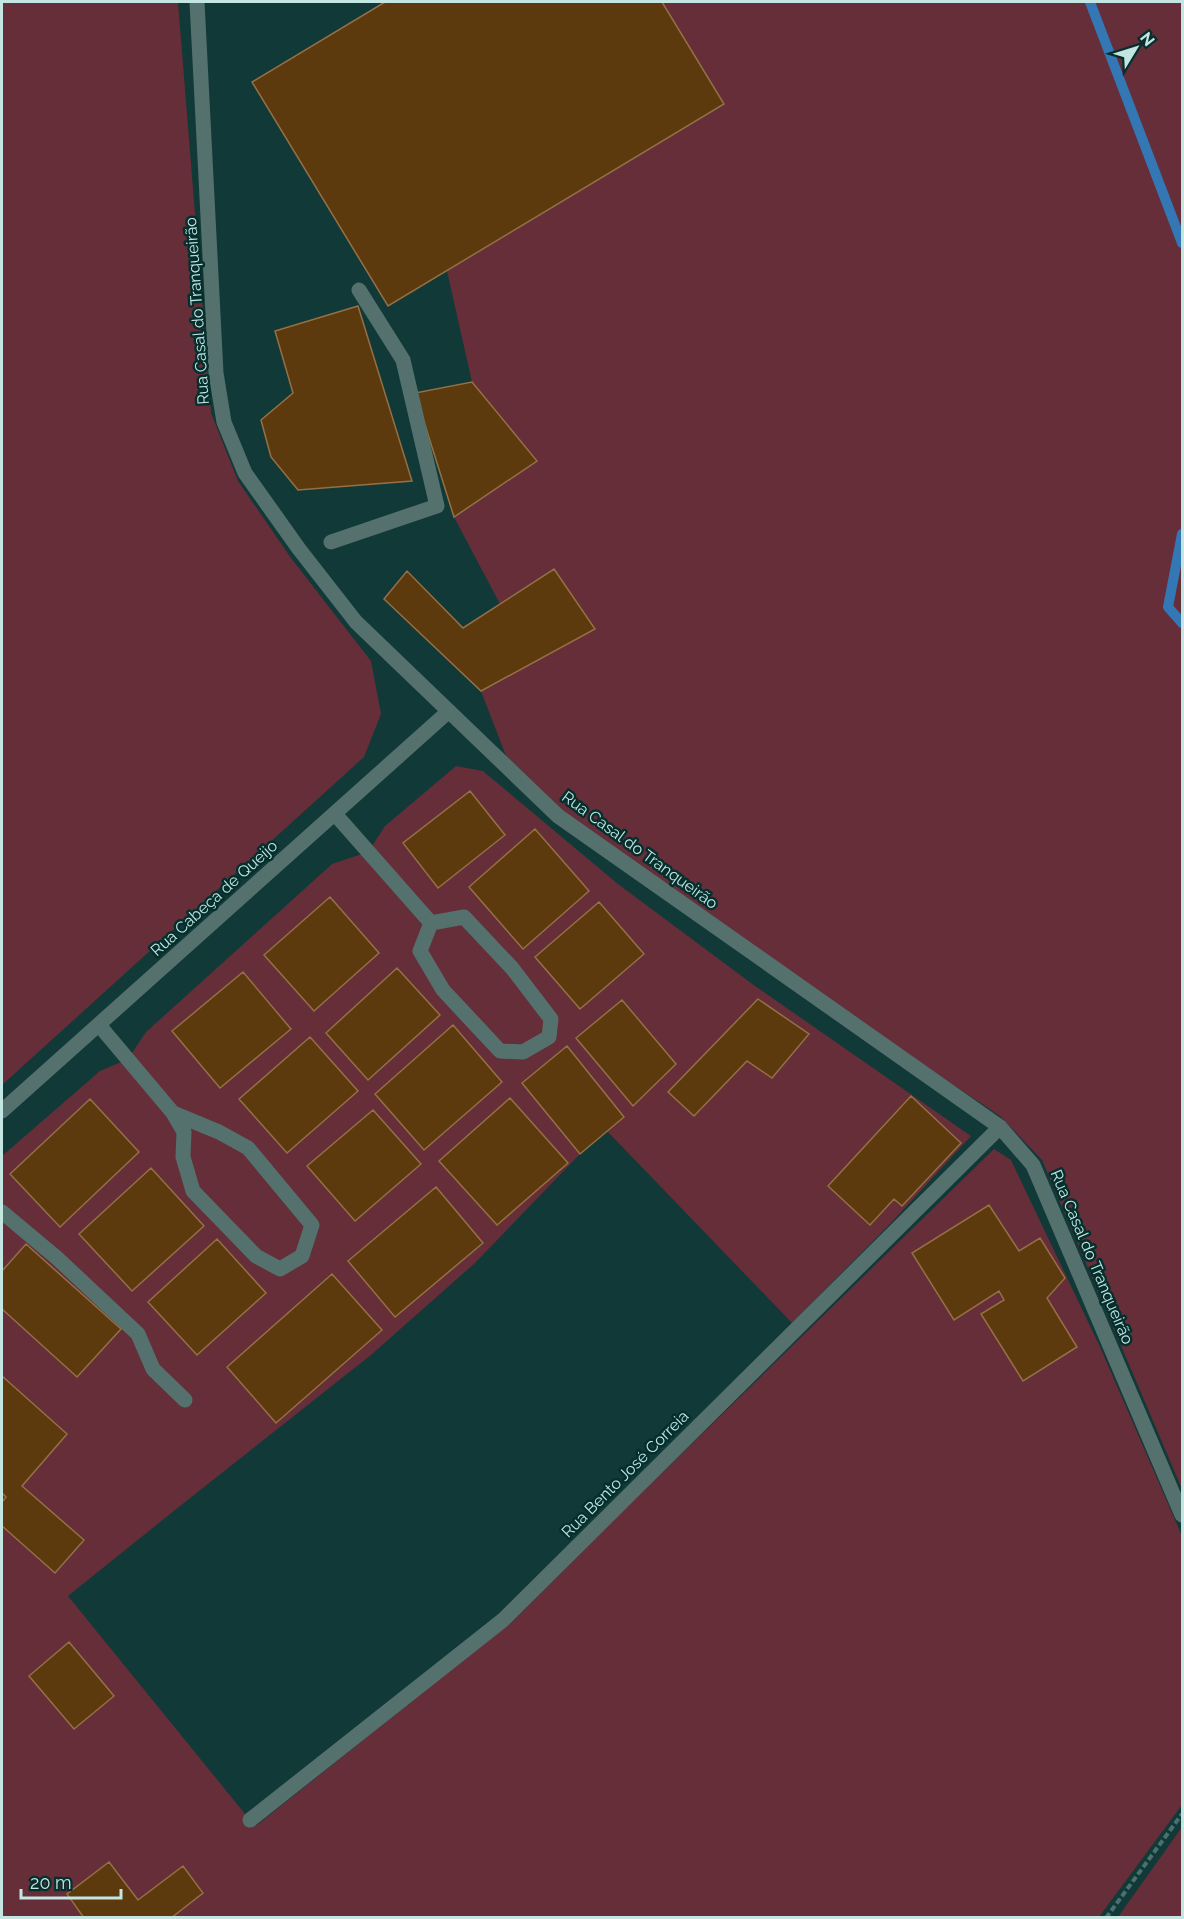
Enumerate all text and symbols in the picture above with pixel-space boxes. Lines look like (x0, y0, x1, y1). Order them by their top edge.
north arrow (1106, 18, 1166, 78)
text: N (1136, 28, 1159, 50)
street label: Rua Casal do Tranqueirão (181, 217, 213, 405)
street label: Rua Casal do Tranqueirão (558, 787, 722, 913)
street label: Rua Cabeça de Queijo (147, 836, 281, 960)
street label: Rua Casal do Tranqueirão (1047, 1167, 1137, 1347)
street label: Rua Bento José Correia (558, 1407, 692, 1541)
scale bar (21, 1862, 122, 1900)
text: 20 m (30, 1872, 72, 1893)

